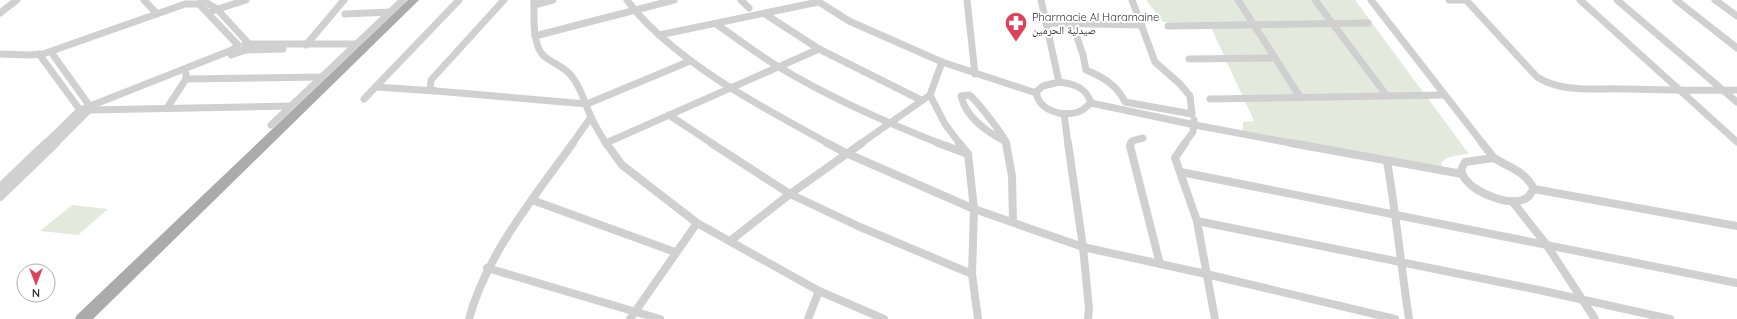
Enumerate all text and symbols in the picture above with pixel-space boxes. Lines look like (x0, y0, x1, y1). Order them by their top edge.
pharmacy icon: Pharmacie Al Haramaine صيدلية الحرمين (1003, 10, 1029, 43)
place label: Pharmacie Al Haramaine صيدلية الحرمين (1032, 10, 1159, 37)
north arrow (16, 263, 56, 303)
text: N (32, 286, 40, 300)

